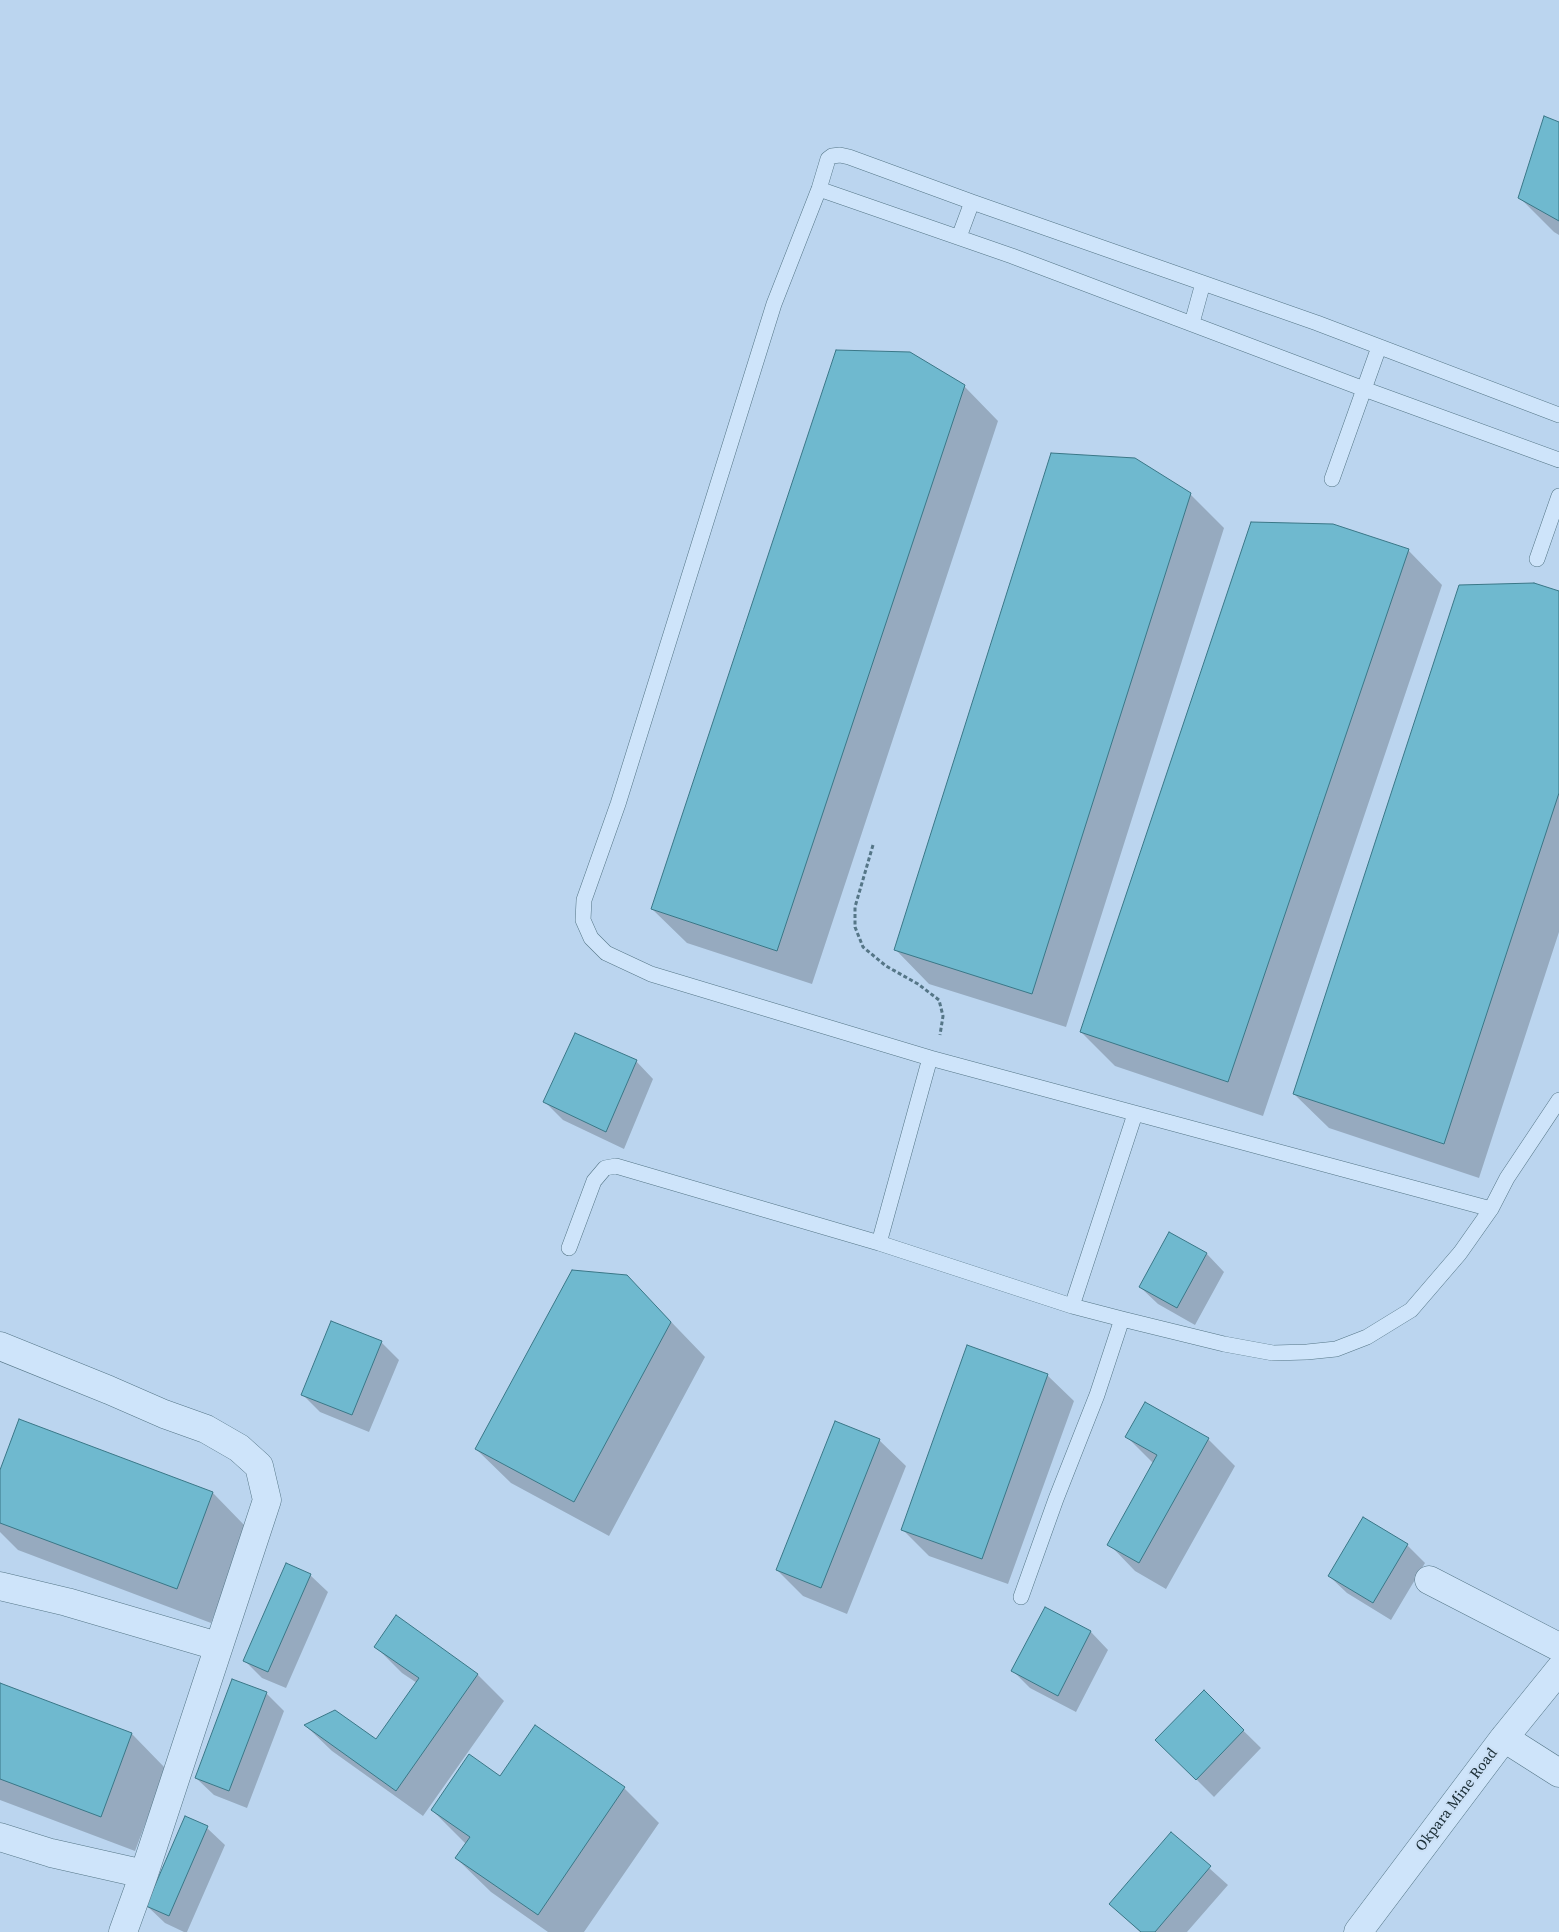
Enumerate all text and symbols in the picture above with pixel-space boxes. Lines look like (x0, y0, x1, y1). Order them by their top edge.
street label: Okpara Mine Road (1412, 1745, 1502, 1855)

